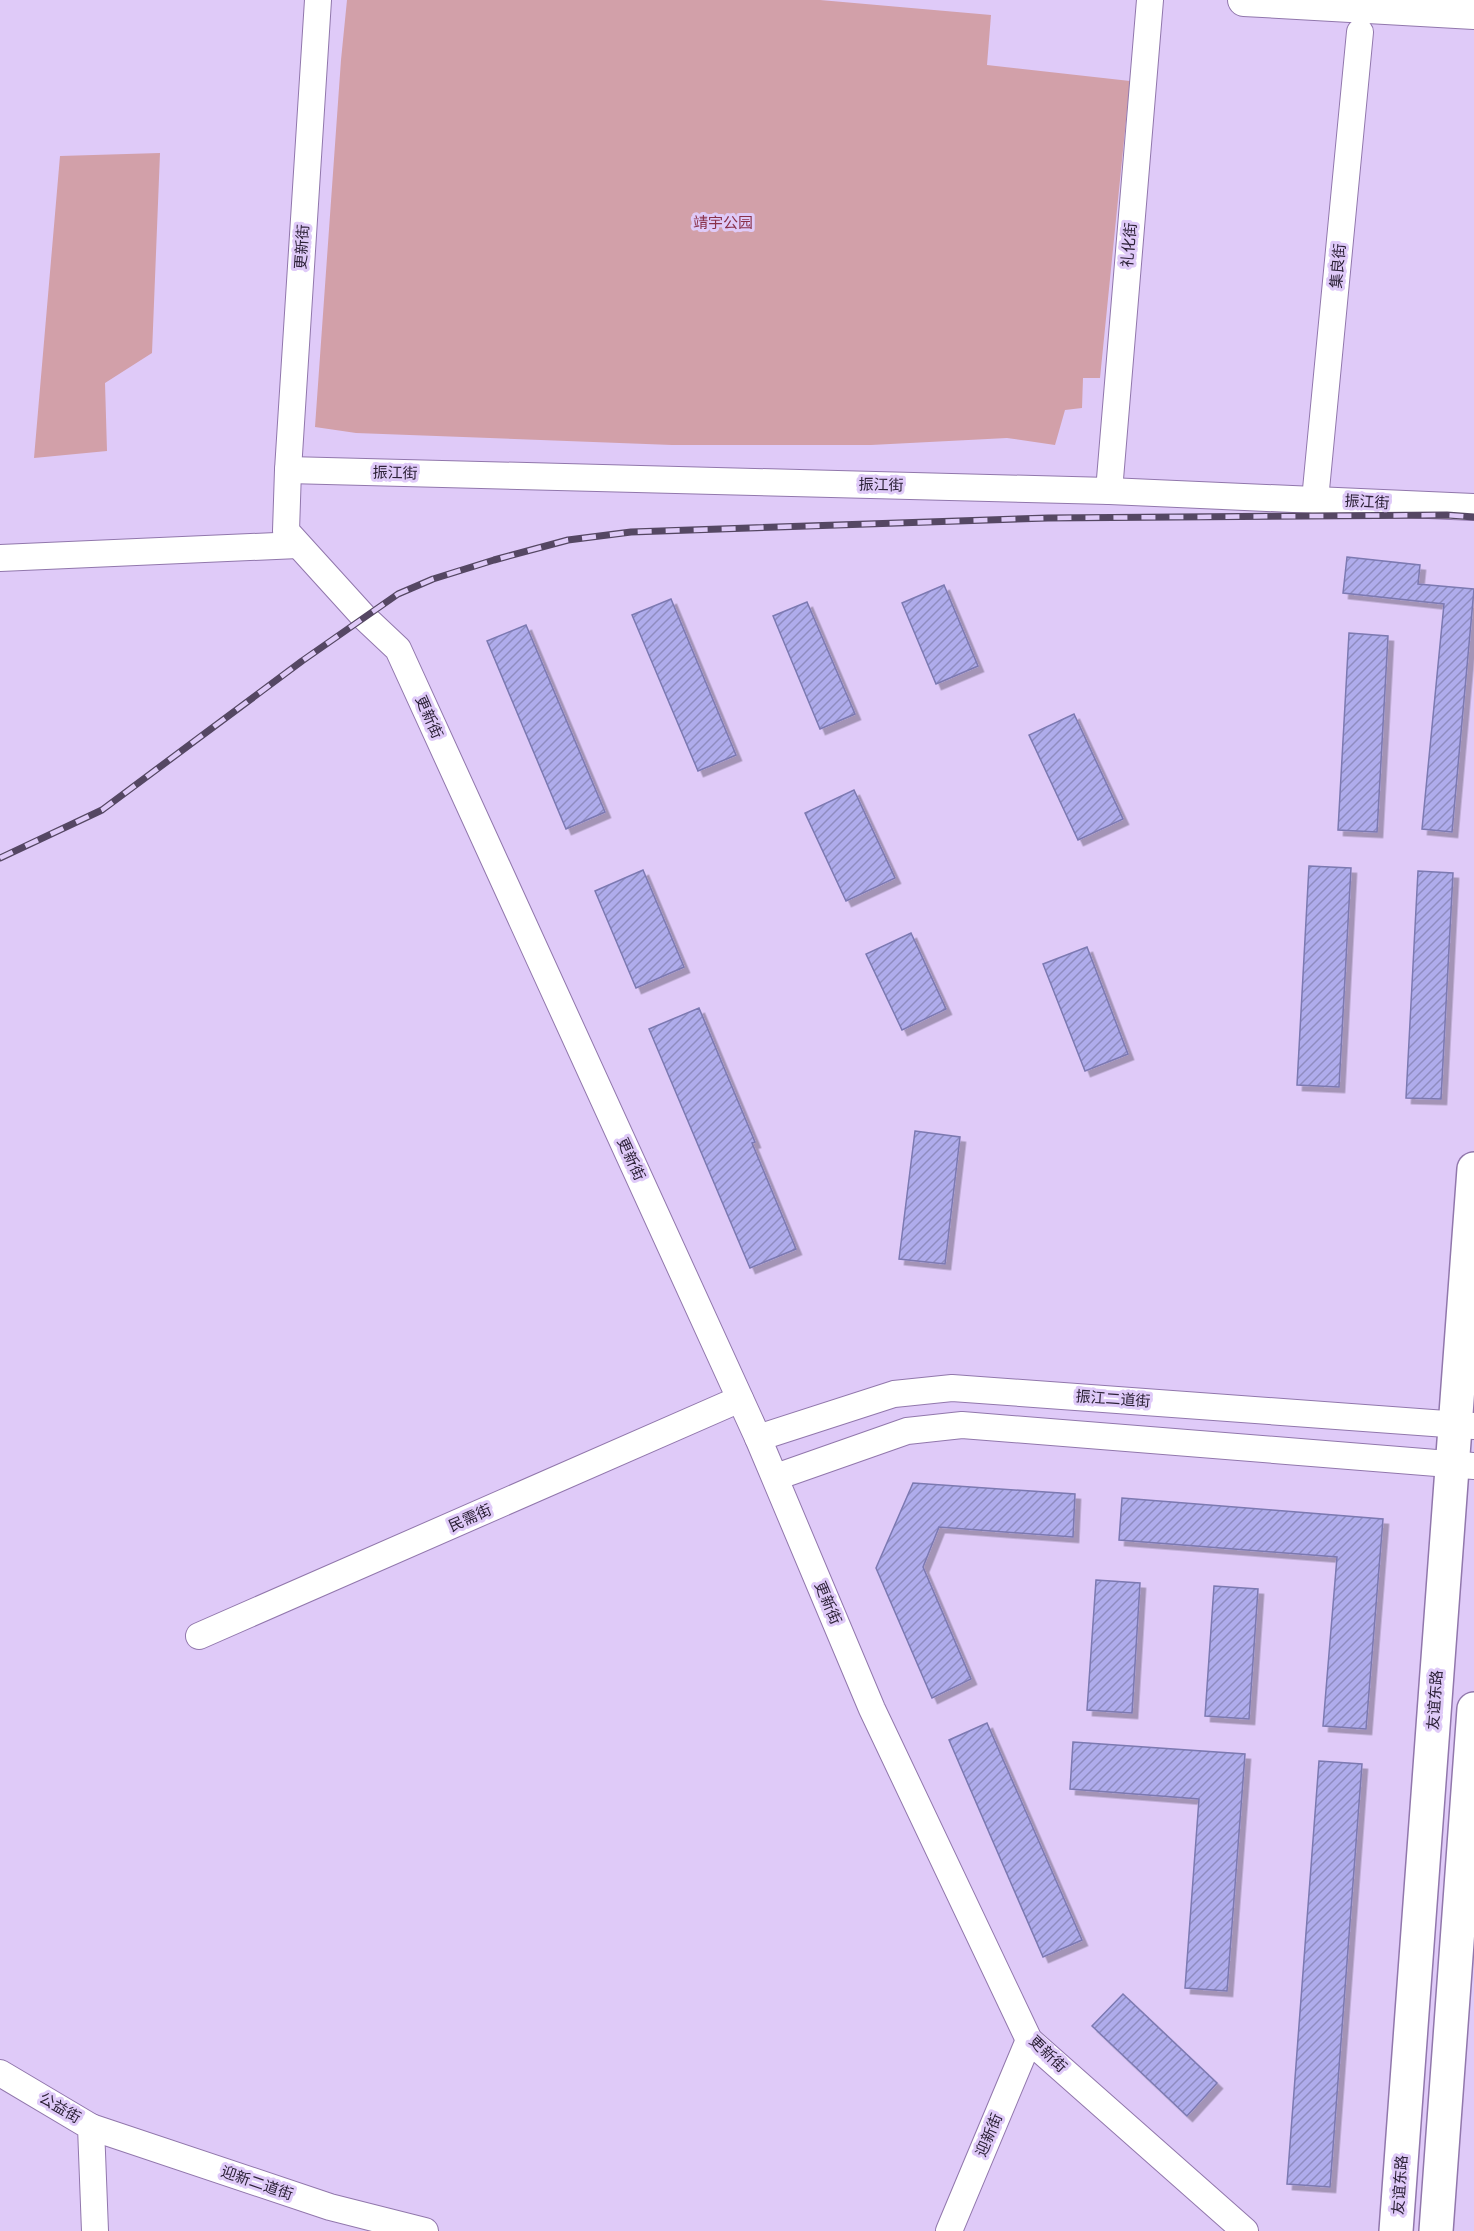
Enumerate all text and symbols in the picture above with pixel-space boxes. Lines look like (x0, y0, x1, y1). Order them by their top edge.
park label: 靖宇公园 (693, 212, 753, 233)
street label: 礼化街 (1116, 222, 1141, 268)
street label: 更新街 (289, 224, 314, 270)
street label: 集良街 (1325, 243, 1350, 289)
street label: 振江街 (372, 462, 418, 483)
street label: 振江街 (858, 474, 904, 495)
street label: 振江街 (1344, 490, 1390, 513)
street label: 更新街 (411, 692, 448, 742)
street label: 更新街 (612, 1134, 650, 1184)
street label: 振江二道街 (1075, 1385, 1151, 1412)
street label: 民需街 (445, 1499, 495, 1536)
street label: 更新街 (810, 1578, 847, 1628)
street label: 友谊东路 (1422, 1669, 1447, 1731)
street label: 更新街 (1025, 2030, 1072, 2077)
street label: 公益街 (36, 2087, 85, 2128)
street label: 迎新街 (970, 2110, 1007, 2160)
street label: 友谊东路 (1387, 2154, 1412, 2216)
street label: 迎新二道街 (218, 2160, 296, 2205)

